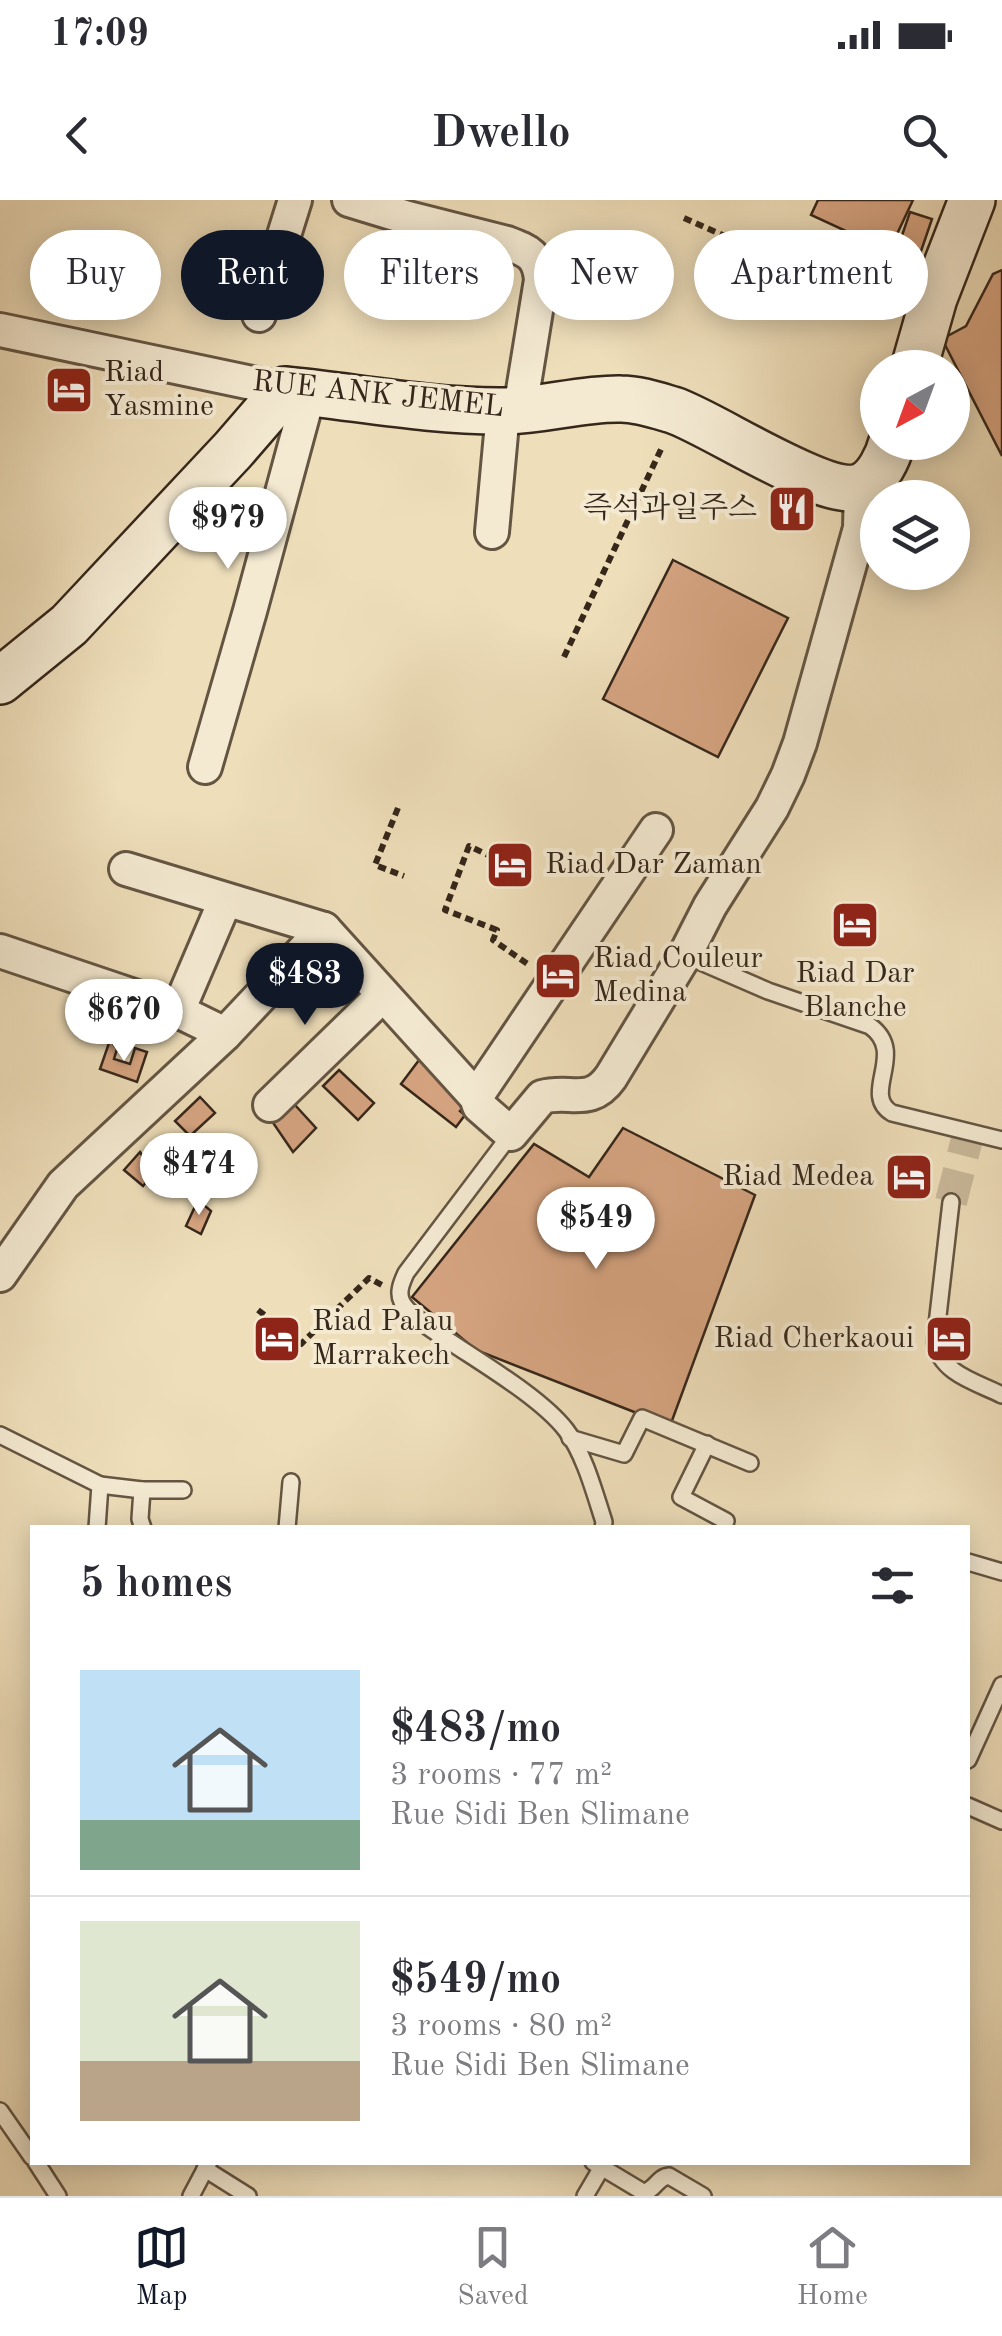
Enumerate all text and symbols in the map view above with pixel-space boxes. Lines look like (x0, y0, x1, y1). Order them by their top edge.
text: 17:09 (50, 16, 149, 54)
icon: back (50, 108, 105, 163)
icon: search (897, 108, 952, 163)
text: Dwello (431, 112, 571, 157)
chip: Buy (30, 230, 161, 320)
chip: Rent (181, 230, 324, 320)
chip: Filters (344, 230, 514, 320)
chip: New (534, 230, 674, 320)
chip: Apartment (694, 230, 928, 320)
north arrow (860, 350, 970, 460)
map controls (860, 350, 970, 590)
place label: Riad Yasmine (104, 358, 214, 422)
hotel icon: Riad Yasmine (43, 364, 95, 416)
street label: RUE ANK JEMEL (251, 367, 505, 423)
button: layers (860, 480, 970, 590)
restaurant icon: 즉석과일주스 (766, 483, 818, 535)
pin: $979 (169, 487, 287, 572)
place label: 즉석과일주스 (583, 492, 757, 524)
text: $979 (191, 503, 265, 535)
hotel icon: Riad Dar Zaman (484, 839, 536, 891)
place label: Riad Dar Zaman (545, 850, 762, 880)
hotel icon: Riad Dar Blanche (829, 899, 881, 951)
pin: $483 (246, 943, 364, 1028)
place label: Riad Couleur Medina (593, 944, 763, 1008)
hotel icon: Riad Couleur Medina (532, 950, 584, 1002)
text: $483 (268, 959, 342, 991)
place label: Riad Dar Blanche (796, 959, 914, 1023)
pin: $670 (65, 979, 183, 1064)
text: $670 (87, 995, 161, 1027)
pin: $474 (140, 1133, 258, 1218)
text: $474 (162, 1149, 236, 1181)
hotel icon: Riad Medea (883, 1151, 935, 1203)
place label: Riad Medea (722, 1162, 874, 1192)
pin: $549 (537, 1187, 655, 1272)
text: $549 (559, 1203, 633, 1235)
place label: Riad Palau Marrakech (312, 1307, 453, 1371)
hotel icon: Riad Palau Marrakech (251, 1313, 303, 1365)
hotel icon: Riad Cherkaoui (923, 1313, 975, 1365)
place label: Riad Cherkaoui (714, 1324, 914, 1354)
icon: filters (865, 1558, 920, 1613)
text: 5 homes (80, 1564, 232, 1606)
text: $483/mo (390, 1709, 561, 1751)
icon: home (160, 1710, 280, 1830)
text: 3 rooms · 77 m² (390, 1760, 612, 1792)
text: Rue Sidi Ben Slimane (390, 1800, 690, 1832)
text: $549/mo (390, 1960, 561, 2002)
icon: home (160, 1961, 280, 2081)
text: 3 rooms · 80 m² (390, 2011, 612, 2043)
text: Rue Sidi Ben Slimane (390, 2051, 690, 2083)
tab: Map (134, 2220, 189, 2315)
tab: Saved (457, 2220, 529, 2315)
tab: Home (797, 2220, 868, 2315)

